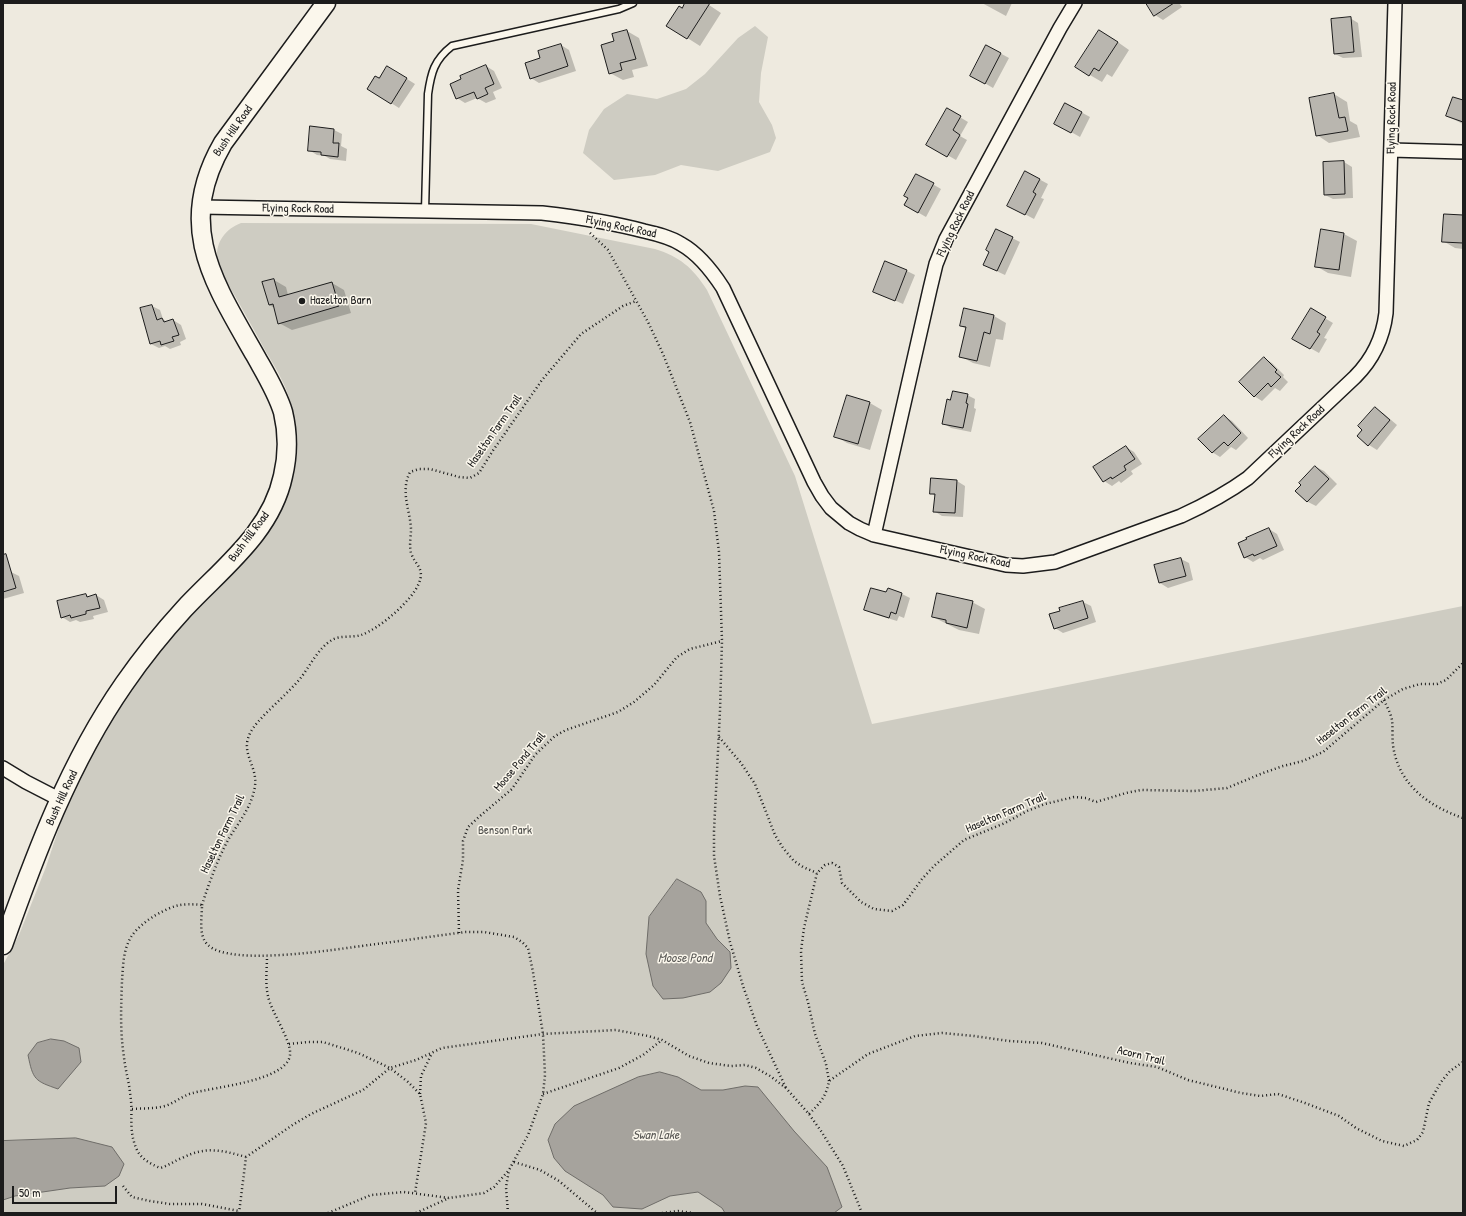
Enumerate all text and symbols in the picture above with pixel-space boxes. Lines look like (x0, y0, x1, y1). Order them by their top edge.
street label: Flying Rock Road (1384, 82, 1400, 154)
street label: Bush Hill Road (210, 103, 256, 159)
street label: Flying Rock Road (934, 189, 978, 259)
street label: Flying Rock Road (262, 201, 334, 217)
street label: Flying Rock Road (585, 213, 657, 241)
place label: Hazelton Barn (310, 294, 371, 308)
marker: Hazelton Barn (297, 296, 307, 306)
street label: Haselton Farm Trail (465, 392, 525, 470)
street label: Flying Rock Road (1266, 402, 1328, 462)
street label: Bush Hill Road (225, 509, 273, 565)
street label: Flying Rock Road (939, 543, 1011, 571)
street label: Haselton Farm Trail (1314, 684, 1390, 748)
street label: Moose Pond Trail (491, 729, 549, 795)
street label: Bush Hill Road (43, 768, 81, 828)
street label: Haselton Farm Trail (964, 790, 1048, 836)
street label: Haselton Farm Trail (198, 792, 248, 876)
park label: Benson Park (478, 824, 532, 838)
water label: Moose Pond (658, 951, 712, 967)
street label: Acorn Trail (1115, 1043, 1167, 1069)
water label: Swan Lake (633, 1128, 679, 1144)
scale bar (14, 1178, 119, 1204)
text: 50 m (19, 1184, 40, 1201)

